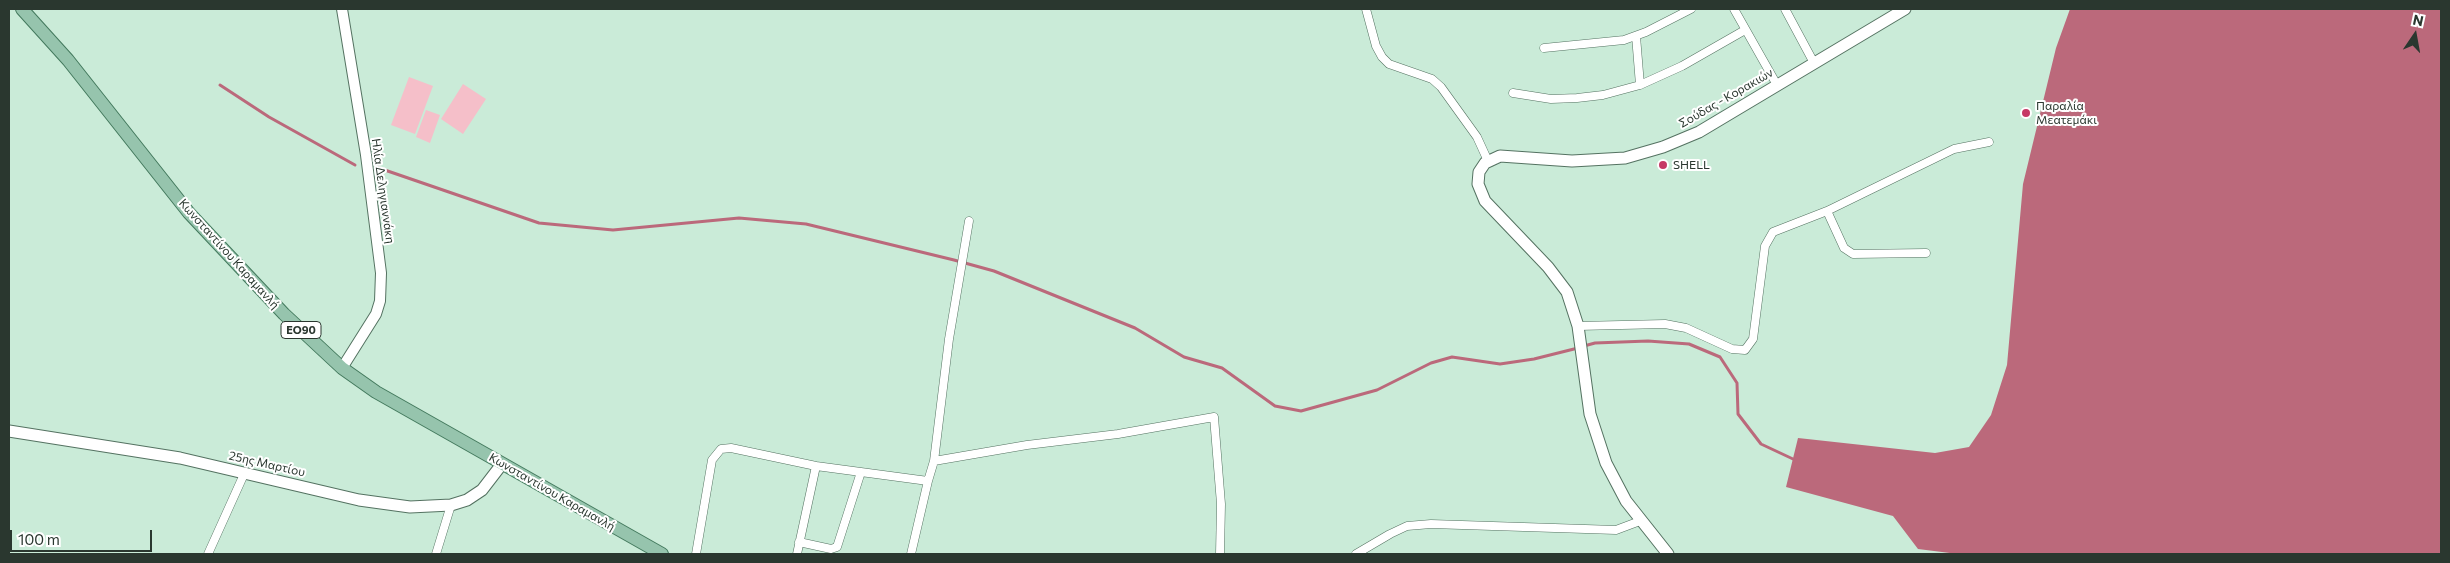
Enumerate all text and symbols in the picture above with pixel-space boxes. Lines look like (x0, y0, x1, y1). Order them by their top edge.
north arrow (2390, 10, 2440, 60)
text: N (2411, 10, 2425, 29)
street label: Σούδας - Κορακιών (1677, 65, 1775, 131)
place label: Παραλία Μεατεμάκι (2036, 99, 2097, 127)
marker: Παραλία Μεατεμάκι (2020, 107, 2032, 119)
street label: Ηλία Δεληγιαννάκη (368, 137, 398, 245)
place label: SHELL (1673, 158, 1710, 172)
marker: SHELL (1657, 159, 1669, 171)
street label: Κωνσταντίνου Καραμανλή (176, 196, 282, 312)
road number: ΕΟ90 (281, 322, 321, 338)
street label: 25ης Μαρτίου (227, 448, 307, 480)
street label: Κωνσταντίνου Καραμανλή (486, 450, 618, 534)
scale bar (12, 520, 155, 552)
text: 100 m (18, 530, 60, 548)

